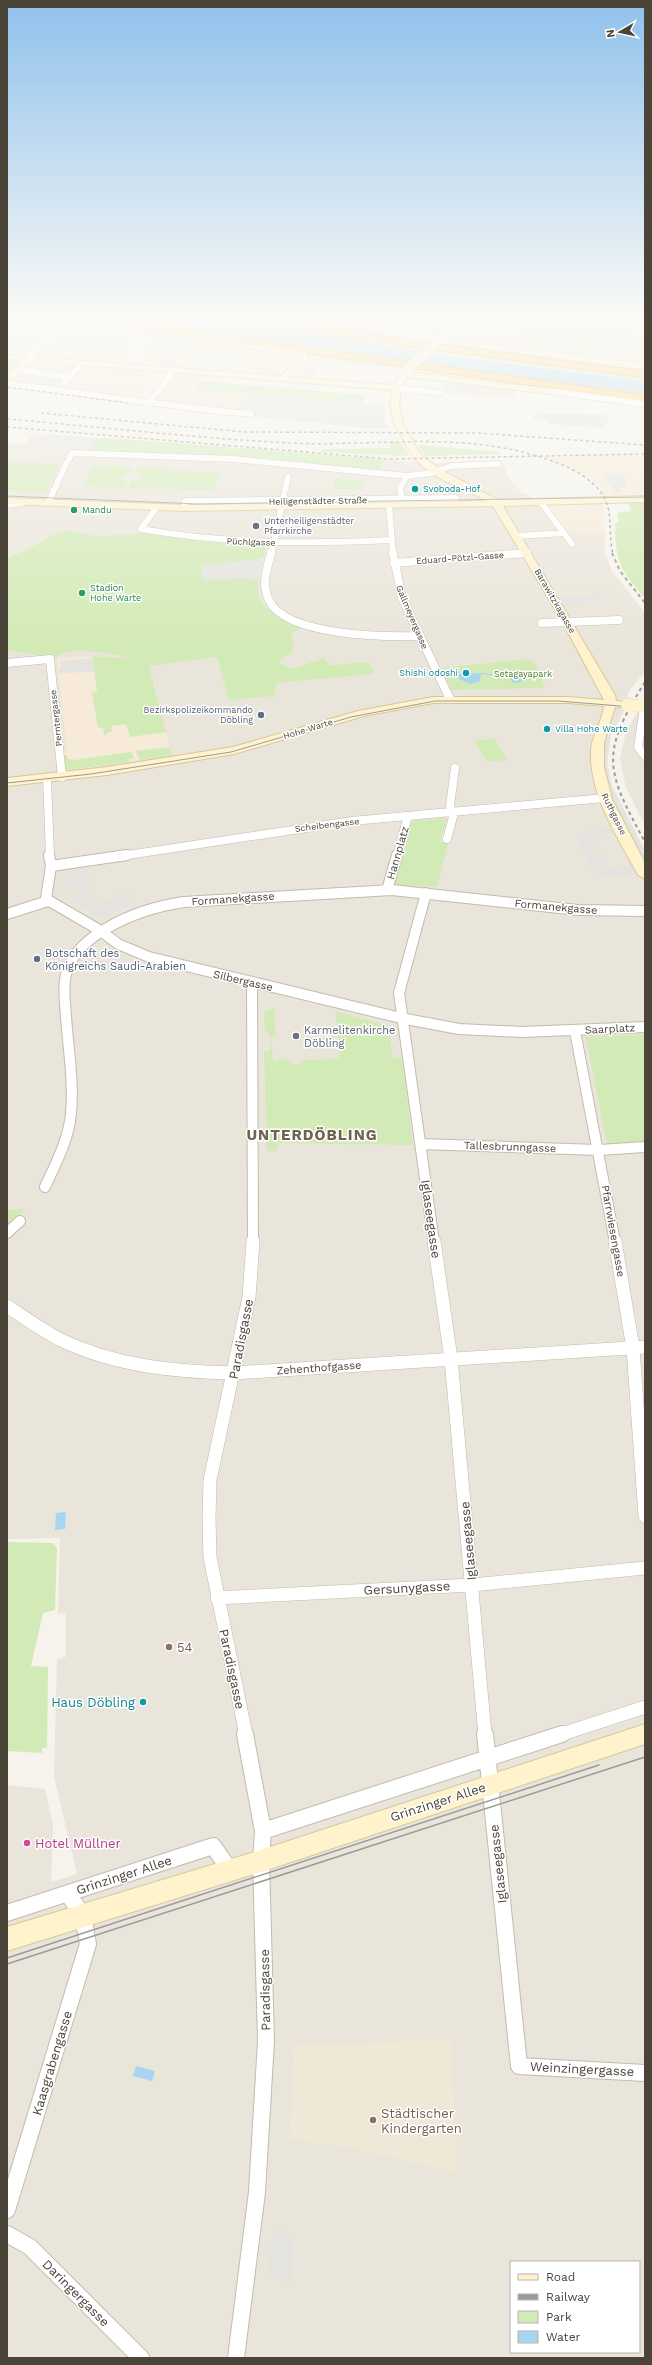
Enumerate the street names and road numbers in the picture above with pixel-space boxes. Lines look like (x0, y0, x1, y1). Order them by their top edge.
street label: Heiligenstädter Straße (269, 495, 367, 507)
street label: Püchlgasse (226, 536, 276, 548)
street label: Eduard-Pötzl-Gasse (416, 550, 504, 566)
street label: Barawitzkagasse (532, 567, 578, 635)
street label: Gallmeyergasse (394, 584, 430, 650)
street label: Perntergasse (48, 689, 64, 747)
street label: Hohe Warte (282, 717, 334, 741)
street label: Ruthgasse (600, 791, 628, 837)
street label: Scheibengasse (294, 816, 360, 834)
street label: Hannplatz (384, 825, 412, 881)
street label: Formanekgasse (191, 890, 275, 908)
street label: Formanekgasse (514, 897, 598, 917)
street label: Silbergasse (212, 968, 274, 994)
street label: Saarplatz (584, 1021, 636, 1037)
street label: Tallesbrunngasse (464, 1139, 556, 1155)
street label: Iglaseegasse (418, 1179, 444, 1259)
street label: Pfarrwiesengasse (598, 1184, 628, 1278)
street label: Paradisgasse (226, 1297, 256, 1381)
street label: Zehenthofgasse (276, 1359, 362, 1377)
street label: Iglaseegasse (457, 1501, 479, 1581)
street label: Gersunygasse (363, 1578, 451, 1598)
street label: Paradisgasse (216, 1627, 248, 1711)
street label: Grinzinger Allee (388, 1779, 488, 1825)
street label: Iglaseegasse (486, 1824, 510, 1904)
street label: Grinzinger Allee (74, 1852, 174, 1898)
street label: Paradisgasse (257, 1949, 273, 2031)
street label: Kaasgrabengasse (29, 2009, 75, 2117)
street label: Weinzingergasse (529, 2059, 635, 2079)
street label: Daringergasse (39, 2256, 113, 2330)

